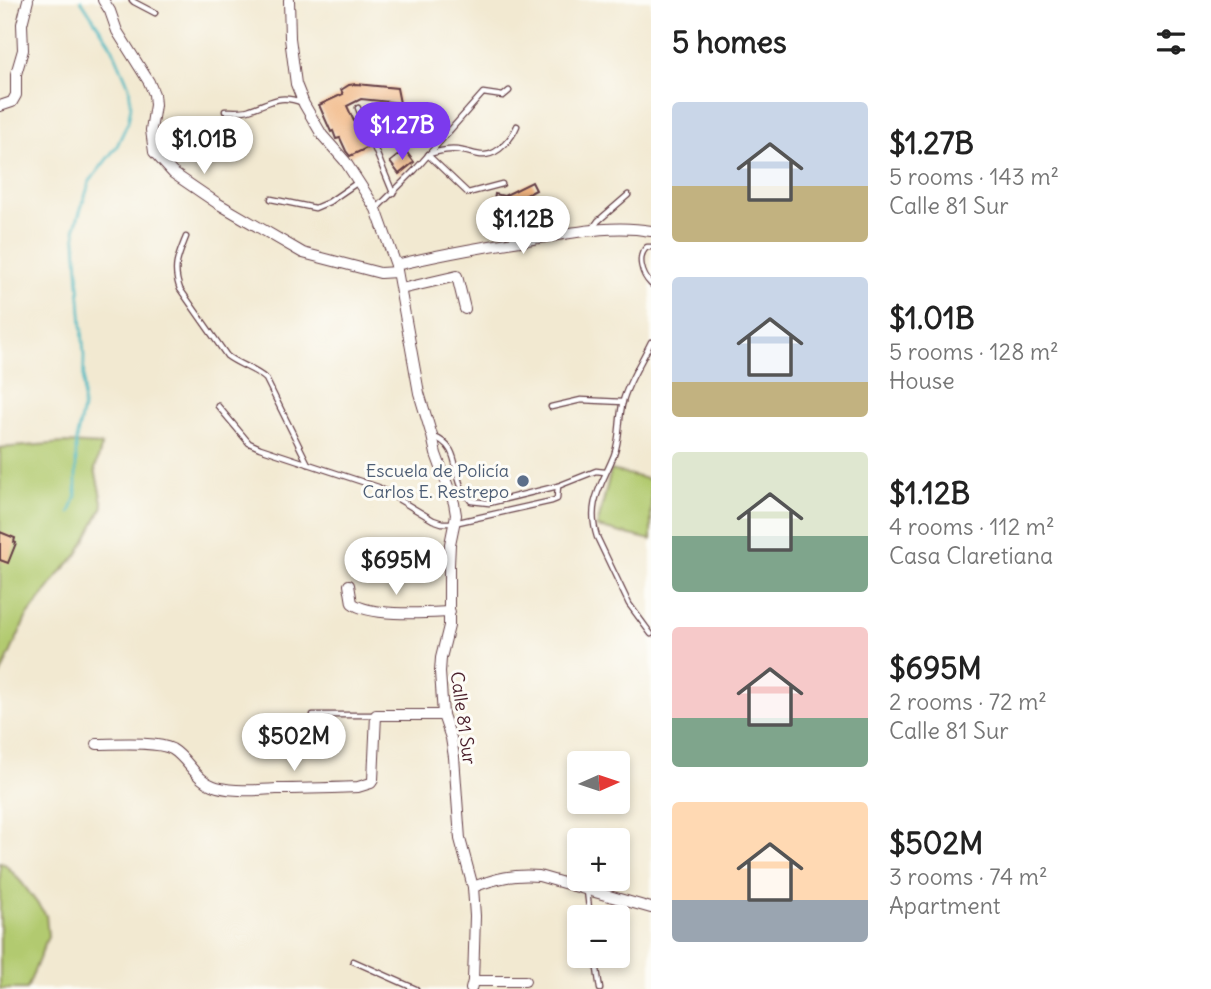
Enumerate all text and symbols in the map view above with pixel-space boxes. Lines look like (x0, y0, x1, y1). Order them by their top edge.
text: 5 homes (672, 23, 787, 61)
icon: filters (1152, 23, 1190, 61)
pin: $1.27B (345, 102, 459, 162)
text: $1.27B (369, 110, 435, 139)
pin: $1.01B (147, 116, 261, 176)
text: $1.01B (171, 124, 237, 153)
text: $1.27B (889, 124, 974, 162)
icon: home (728, 130, 812, 214)
text: 5 rooms · 143 m² (889, 162, 1059, 191)
text: Calle 81 Sur (889, 191, 1009, 220)
pin: $1.12B (466, 196, 580, 256)
text: $1.12B (492, 204, 554, 233)
text: $1.01B (889, 299, 975, 337)
icon: home (728, 305, 812, 389)
text: 5 rooms · 128 m² (889, 337, 1059, 366)
text: House (889, 366, 955, 395)
place label: Escuela de Policía Carlos E. Restrepo (363, 459, 509, 503)
marker: Escuela de Policía Carlos E. Restrepo (515, 473, 531, 489)
text: $1.12B (889, 474, 970, 512)
icon: home (728, 480, 812, 564)
text: 4 rooms · 112 m² (889, 512, 1055, 541)
pin: $695M (347, 538, 445, 597)
text: Casa Claretiana (889, 541, 1053, 570)
text: $695M (360, 545, 432, 574)
text: $695M (889, 649, 982, 687)
icon: home (728, 655, 812, 739)
street label: Calle 81 Sur (446, 670, 481, 767)
text: 2 rooms · 72 m² (889, 687, 1047, 716)
pin: $502M (245, 714, 343, 773)
text: Calle 81 Sur (889, 716, 1009, 745)
text: $502M (258, 721, 330, 750)
north arrow (567, 751, 630, 814)
map controls (567, 751, 630, 968)
text: $502M (889, 824, 983, 862)
button: + (567, 828, 630, 891)
icon: home (728, 830, 812, 914)
text: 3 rooms · 74 m² (889, 862, 1048, 891)
text: Apartment (889, 891, 1001, 920)
button: − (567, 905, 630, 968)

